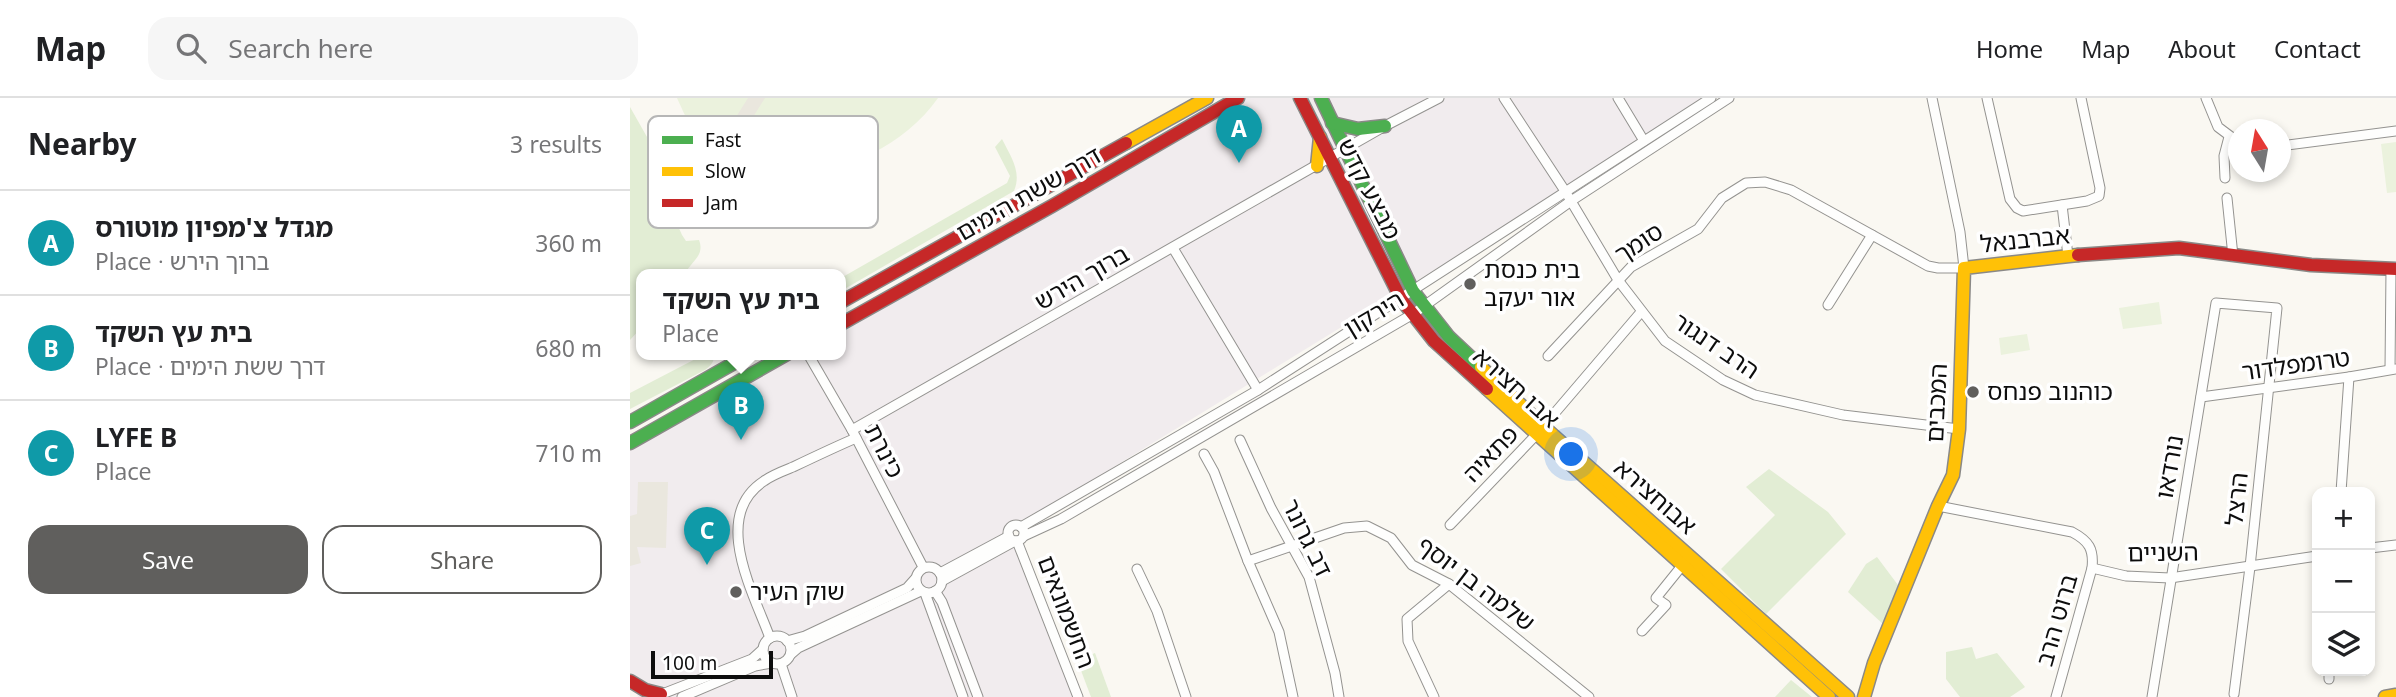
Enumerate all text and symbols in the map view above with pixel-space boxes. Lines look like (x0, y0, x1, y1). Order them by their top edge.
search box (148, 17, 638, 80)
text: Map (35, 26, 106, 71)
icon: search (172, 29, 210, 67)
text: Search here (228, 30, 373, 66)
text: Home (1976, 32, 2043, 65)
text: Map (2081, 32, 2130, 65)
text: About (2168, 32, 2236, 65)
text: Contact (2274, 32, 2361, 65)
pin: A (1216, 105, 1262, 163)
legend (648, 116, 878, 228)
north arrow (2228, 119, 2291, 182)
text: Nearby (28, 123, 136, 164)
text: Fast (705, 127, 741, 153)
text: 3 results (510, 128, 602, 160)
street label: מבצע קדש (1331, 132, 1410, 244)
street label: דרך ששת הימים (950, 138, 1107, 248)
text: Slow (705, 158, 746, 184)
text: Jam (703, 190, 738, 216)
text: מגדל צ'מפיון מוטורס (95, 209, 333, 245)
street label: סומך (1608, 214, 1669, 270)
street label: אברבנאל (1978, 217, 2071, 260)
text: A (43, 227, 59, 259)
text: 360 m (535, 227, 602, 259)
street label: ברוך הירש (1028, 236, 1135, 317)
text: Place · ברוך הירש (95, 245, 270, 277)
place label: בית כנסת אור יעקב (1484, 252, 1581, 313)
popup (636, 269, 846, 360)
marker: בית כנסת אור יעקב (1462, 276, 1478, 292)
text: בית עץ השקד (662, 281, 820, 317)
street label: הירקון (1337, 282, 1409, 343)
street label: הרב דנגור (1667, 304, 1766, 386)
text: בית עץ השקד (95, 314, 252, 350)
text: Place (662, 317, 719, 349)
text: B (43, 332, 59, 364)
text: 680 m (535, 332, 602, 364)
street label: אבו חצירא (1467, 339, 1567, 435)
street label: טרומפלדור (2239, 340, 2352, 387)
text: Place · דרך ששת הימים (95, 350, 325, 382)
street label: המכבים (1917, 362, 1954, 443)
place label: כוהנוב פנחס (1987, 374, 2113, 407)
pin: B (718, 382, 764, 440)
marker: כוהנוב פנחס (1965, 384, 1981, 400)
street label: כינרת (858, 417, 913, 483)
street label: פתאיה (1455, 417, 1525, 489)
text: LYFE B (95, 419, 177, 455)
street label: נורדאו (2147, 432, 2190, 501)
text: C (44, 437, 58, 469)
text: 710 m (535, 437, 602, 469)
your location (1554, 437, 1588, 471)
street label: אבוחצירא (1608, 451, 1704, 541)
text: Place (95, 455, 152, 487)
street label: הרצל (2216, 471, 2255, 527)
map controls (2312, 487, 2375, 676)
button: + (2312, 487, 2375, 550)
street label: דב גרונר (1275, 493, 1341, 582)
pin: C (684, 507, 730, 565)
button: Save (28, 525, 308, 594)
button: Share (322, 525, 602, 594)
street label: שלמה בן יוסף (1411, 528, 1542, 638)
street label: השניים (2127, 534, 2199, 569)
street label: החשמונאים (1031, 550, 1104, 673)
button: − (2312, 550, 2375, 613)
street label: ברוט הרב (2027, 570, 2084, 670)
place label: שוק העיר (750, 574, 845, 607)
marker: שוק העיר (728, 584, 744, 600)
button: layers (2312, 613, 2375, 676)
scale bar (651, 648, 774, 680)
text: 100 m (662, 650, 717, 676)

